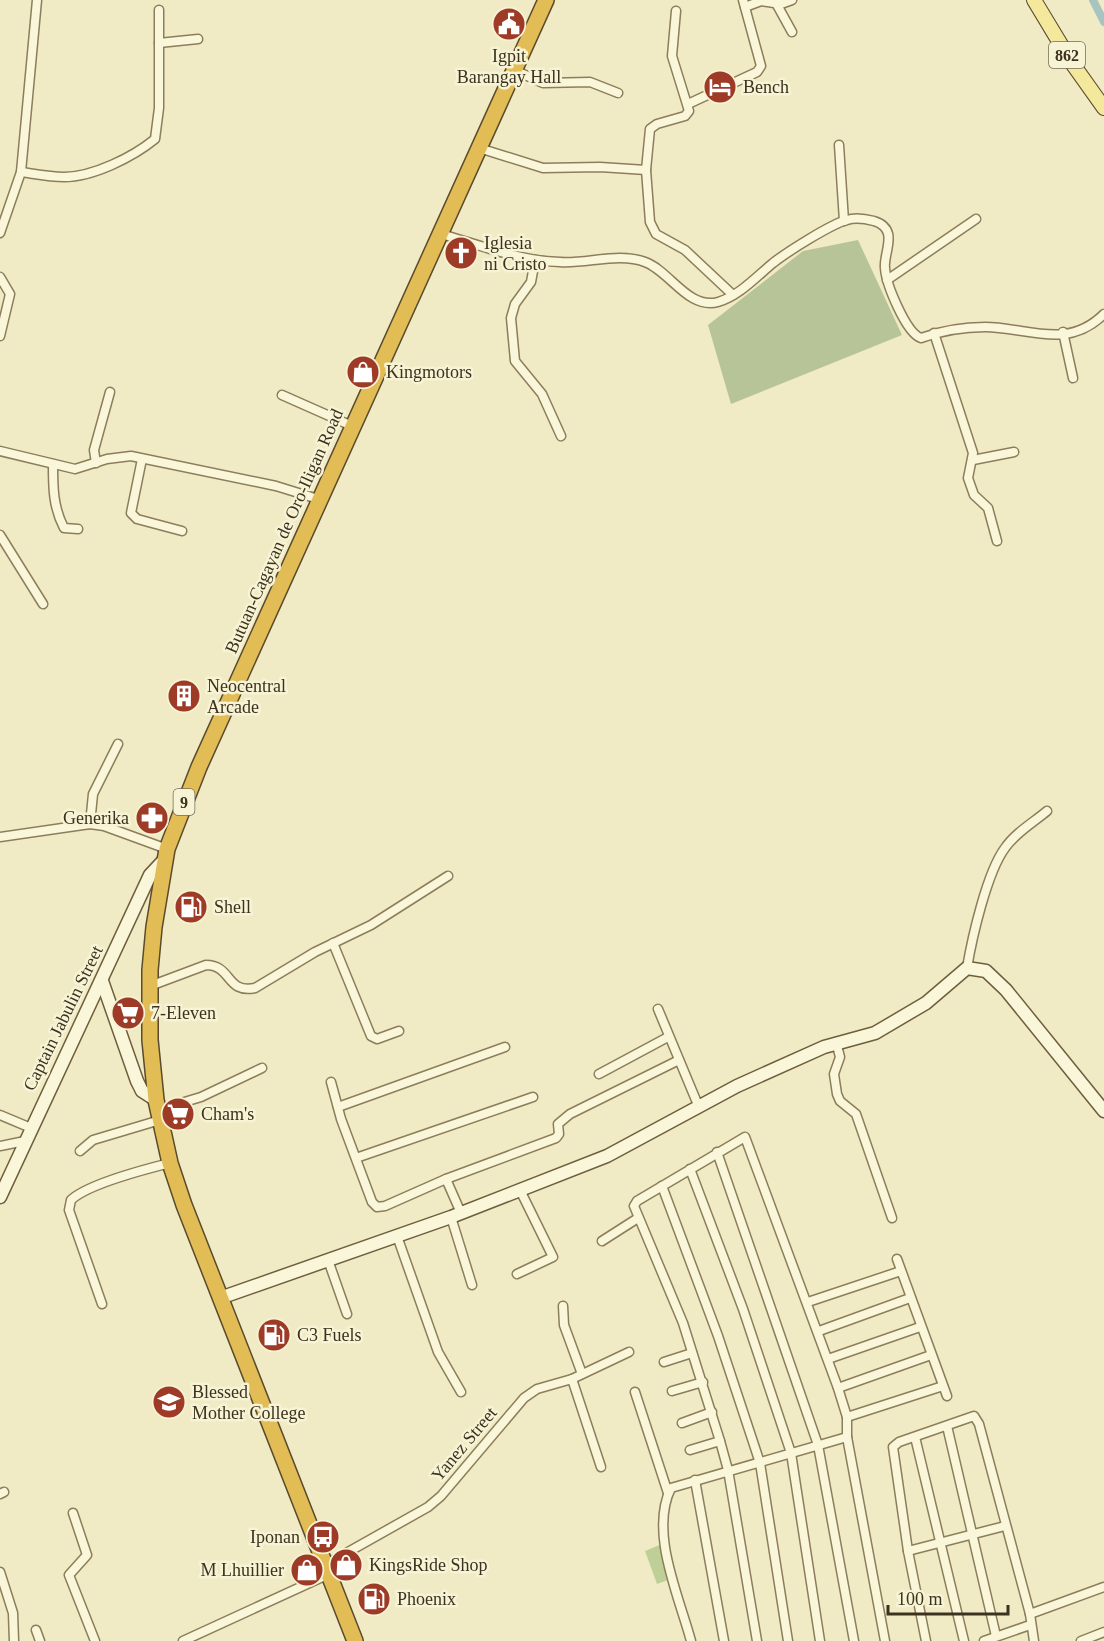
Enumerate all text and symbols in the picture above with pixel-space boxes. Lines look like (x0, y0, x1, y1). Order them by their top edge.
public building icon: Igpit Barangay Hall (491, 6, 527, 42)
road number: 862 (1049, 42, 1085, 68)
place label: Igpit Barangay Hall (457, 46, 561, 87)
hotel icon: Bench (702, 69, 738, 105)
place label: Bench (743, 77, 789, 97)
place label: Iglesia ni Cristo (484, 233, 547, 274)
church icon: Iglesia ni Cristo (443, 235, 479, 271)
shop icon: Kingmotors (345, 354, 381, 390)
place label: Kingmotors (386, 362, 472, 382)
street label: Butuan-Cagayan de Oro-Iligan Road (221, 406, 347, 656)
place label: Neocentral Arcade (207, 676, 286, 717)
building icon: Neocentral Arcade (166, 678, 202, 714)
road number: 9 (174, 789, 195, 815)
pharmacy icon: Generika (134, 800, 170, 836)
place label: Generika (63, 808, 129, 828)
fuel station icon: Shell (173, 889, 209, 925)
place label: Shell (214, 897, 251, 917)
street label: Captain Jabulin Street (19, 942, 107, 1094)
supermarket icon: 7-Eleven (110, 995, 146, 1031)
place label: 7-Eleven (151, 1003, 216, 1023)
supermarket icon: Cham's (160, 1096, 196, 1132)
place label: Cham's (201, 1104, 254, 1124)
fuel station icon: C3 Fuels (256, 1317, 292, 1353)
place label: C3 Fuels (297, 1325, 362, 1345)
place label: Blessed Mother College (192, 1382, 305, 1423)
school or university icon: Blessed Mother College (151, 1384, 187, 1420)
street label: Yanez Street (427, 1403, 501, 1485)
bus stop icon: Iponan (305, 1519, 341, 1555)
place label: Iponan (250, 1527, 300, 1547)
shop icon: KingsRide Shop (328, 1547, 364, 1583)
shop icon: M Lhuillier (289, 1552, 325, 1588)
place label: KingsRide Shop (369, 1555, 488, 1575)
place label: M Lhuillier (201, 1560, 284, 1580)
scale bar (888, 1578, 1008, 1616)
fuel station icon: Phoenix (356, 1581, 392, 1617)
place label: Phoenix (397, 1589, 456, 1609)
text: 100 m (897, 1589, 943, 1609)

